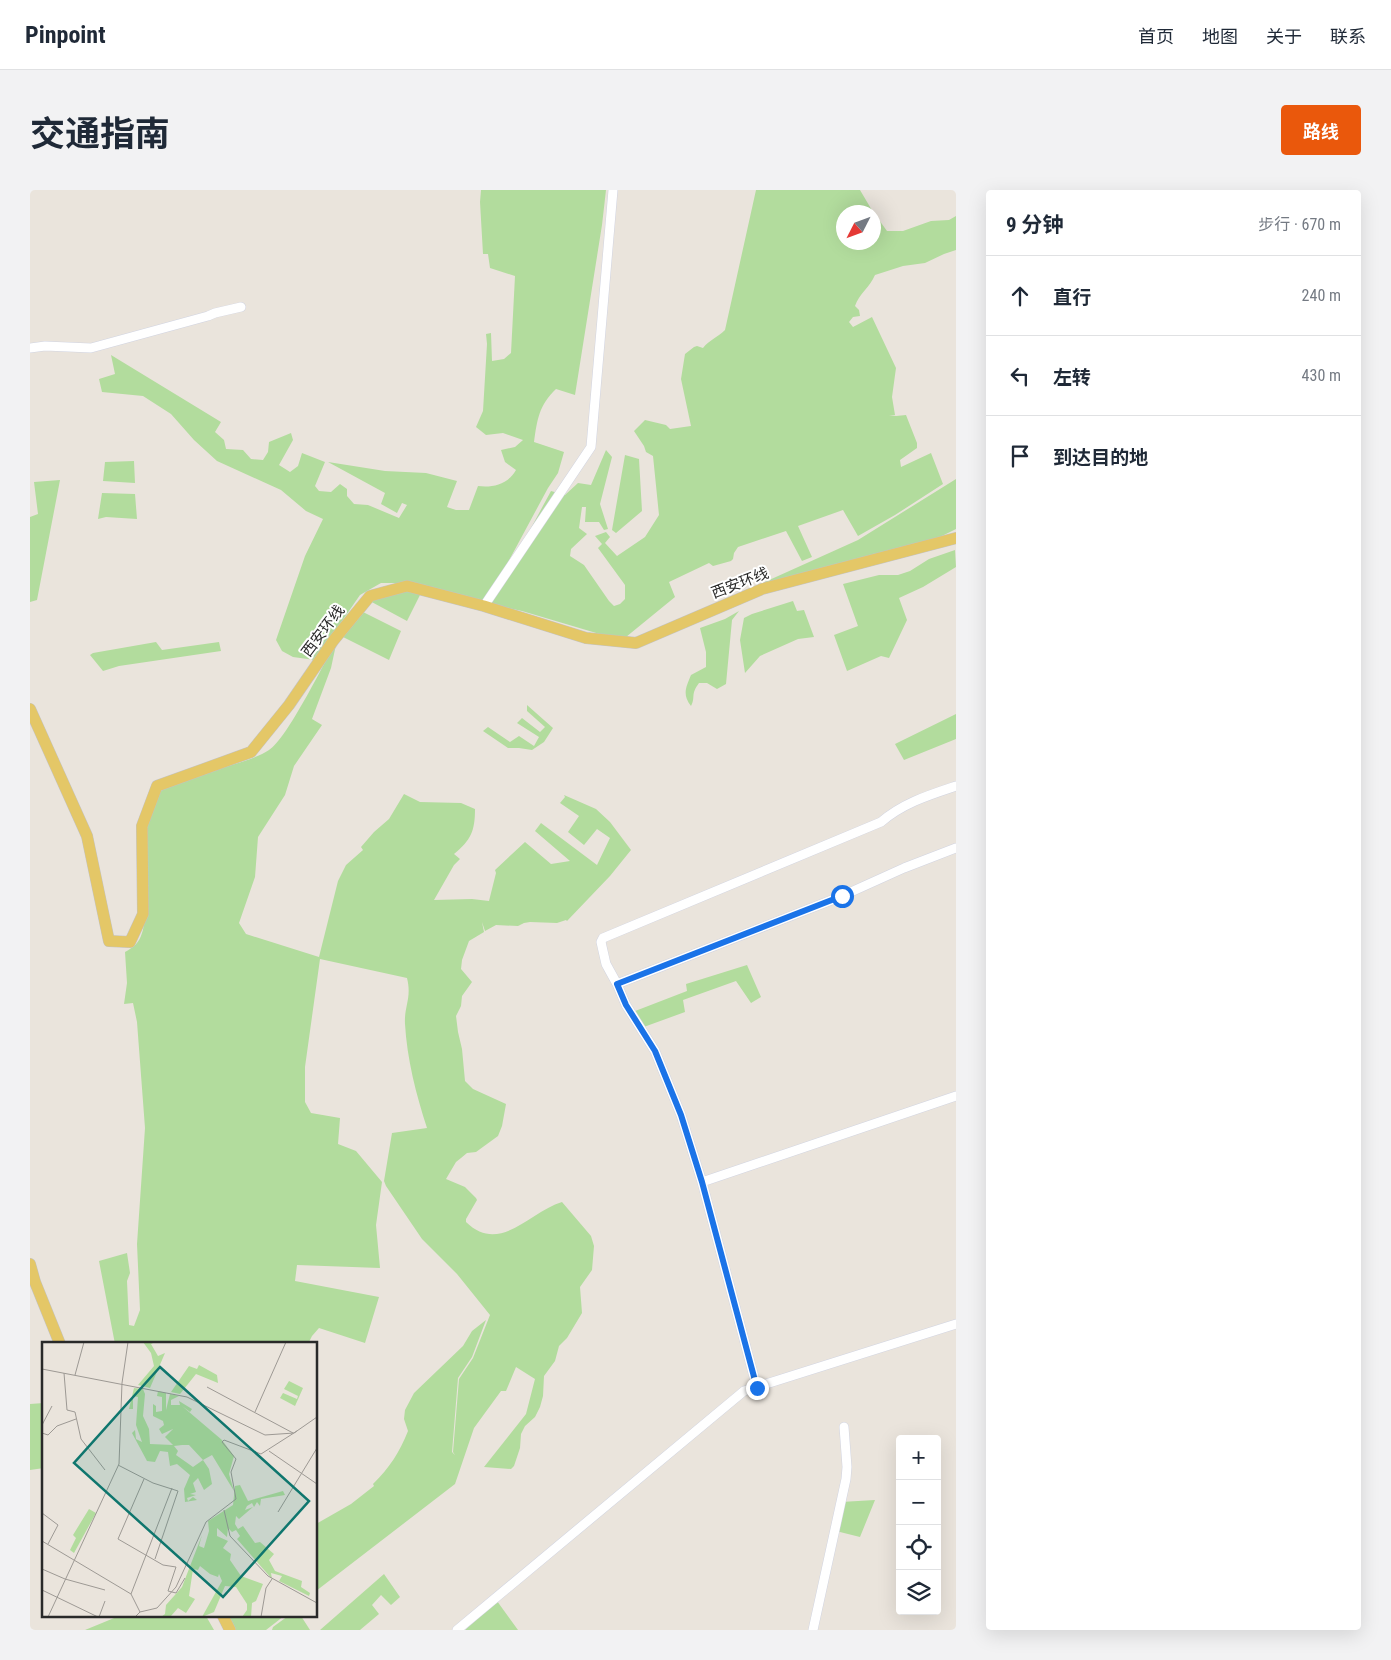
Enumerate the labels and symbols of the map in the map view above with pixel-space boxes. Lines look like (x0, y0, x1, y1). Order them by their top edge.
north arrow (836, 205, 881, 250)
street label: 西安环线 (709, 564, 771, 602)
street label: 西安环线 (298, 602, 348, 660)
route start (831, 885, 854, 908)
inset map (42, 1342, 318, 1618)
route end (746, 1377, 769, 1400)

